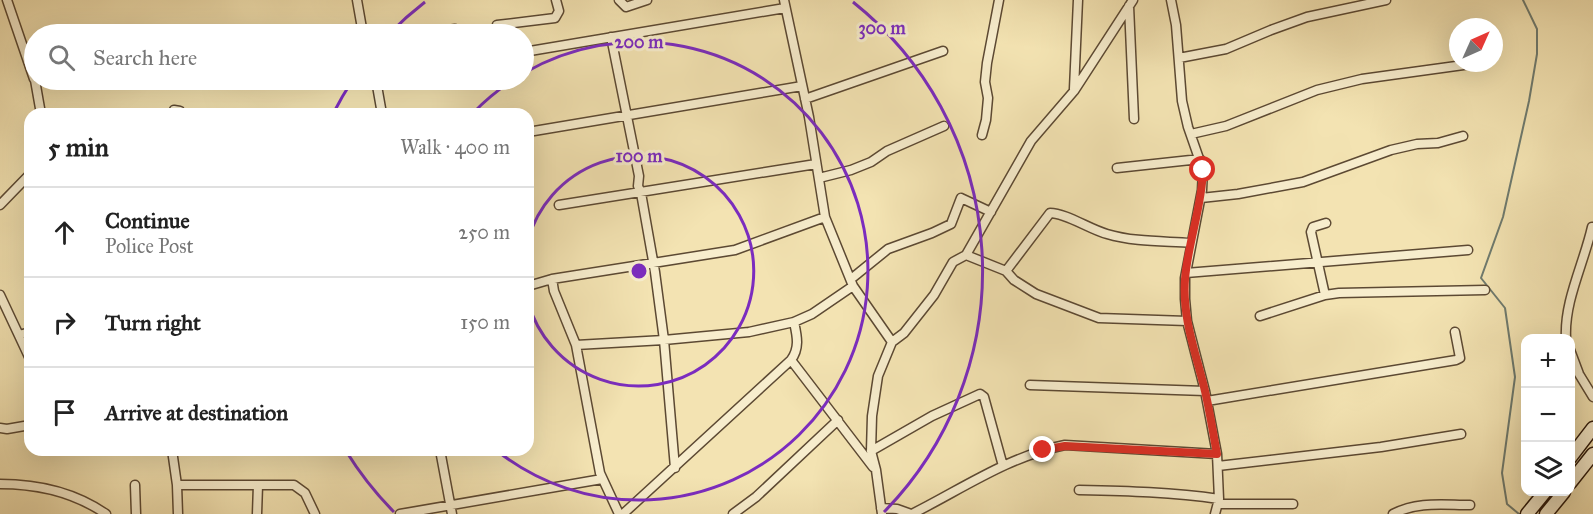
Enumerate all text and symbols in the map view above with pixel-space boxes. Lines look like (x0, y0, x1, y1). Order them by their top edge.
text: 300 m (858, 17, 906, 40)
north arrow (1449, 18, 1503, 72)
search box (24, 24, 534, 90)
text: 200 m (615, 31, 664, 53)
icon: search (45, 41, 78, 74)
text: Search here (93, 44, 197, 71)
text: 5 min (48, 131, 109, 163)
text: Walk · 400 m (400, 135, 510, 159)
text: 100 m (616, 145, 663, 167)
route start (1189, 156, 1215, 182)
text: Continue (105, 207, 190, 234)
icon: ahead (48, 216, 81, 249)
text: 250 m (458, 220, 510, 244)
text: Police Post (105, 234, 194, 258)
centre of rings (629, 261, 649, 281)
icon: right (48, 306, 81, 339)
text: Turn right (105, 309, 201, 336)
text: 150 m (460, 310, 510, 334)
map controls (1521, 334, 1575, 496)
button: + (1521, 334, 1575, 388)
button: − (1521, 388, 1575, 442)
icon: arrive (48, 396, 81, 429)
text: Arrive at destination (105, 399, 288, 426)
route end (1029, 436, 1055, 462)
button: layers (1521, 442, 1575, 496)

